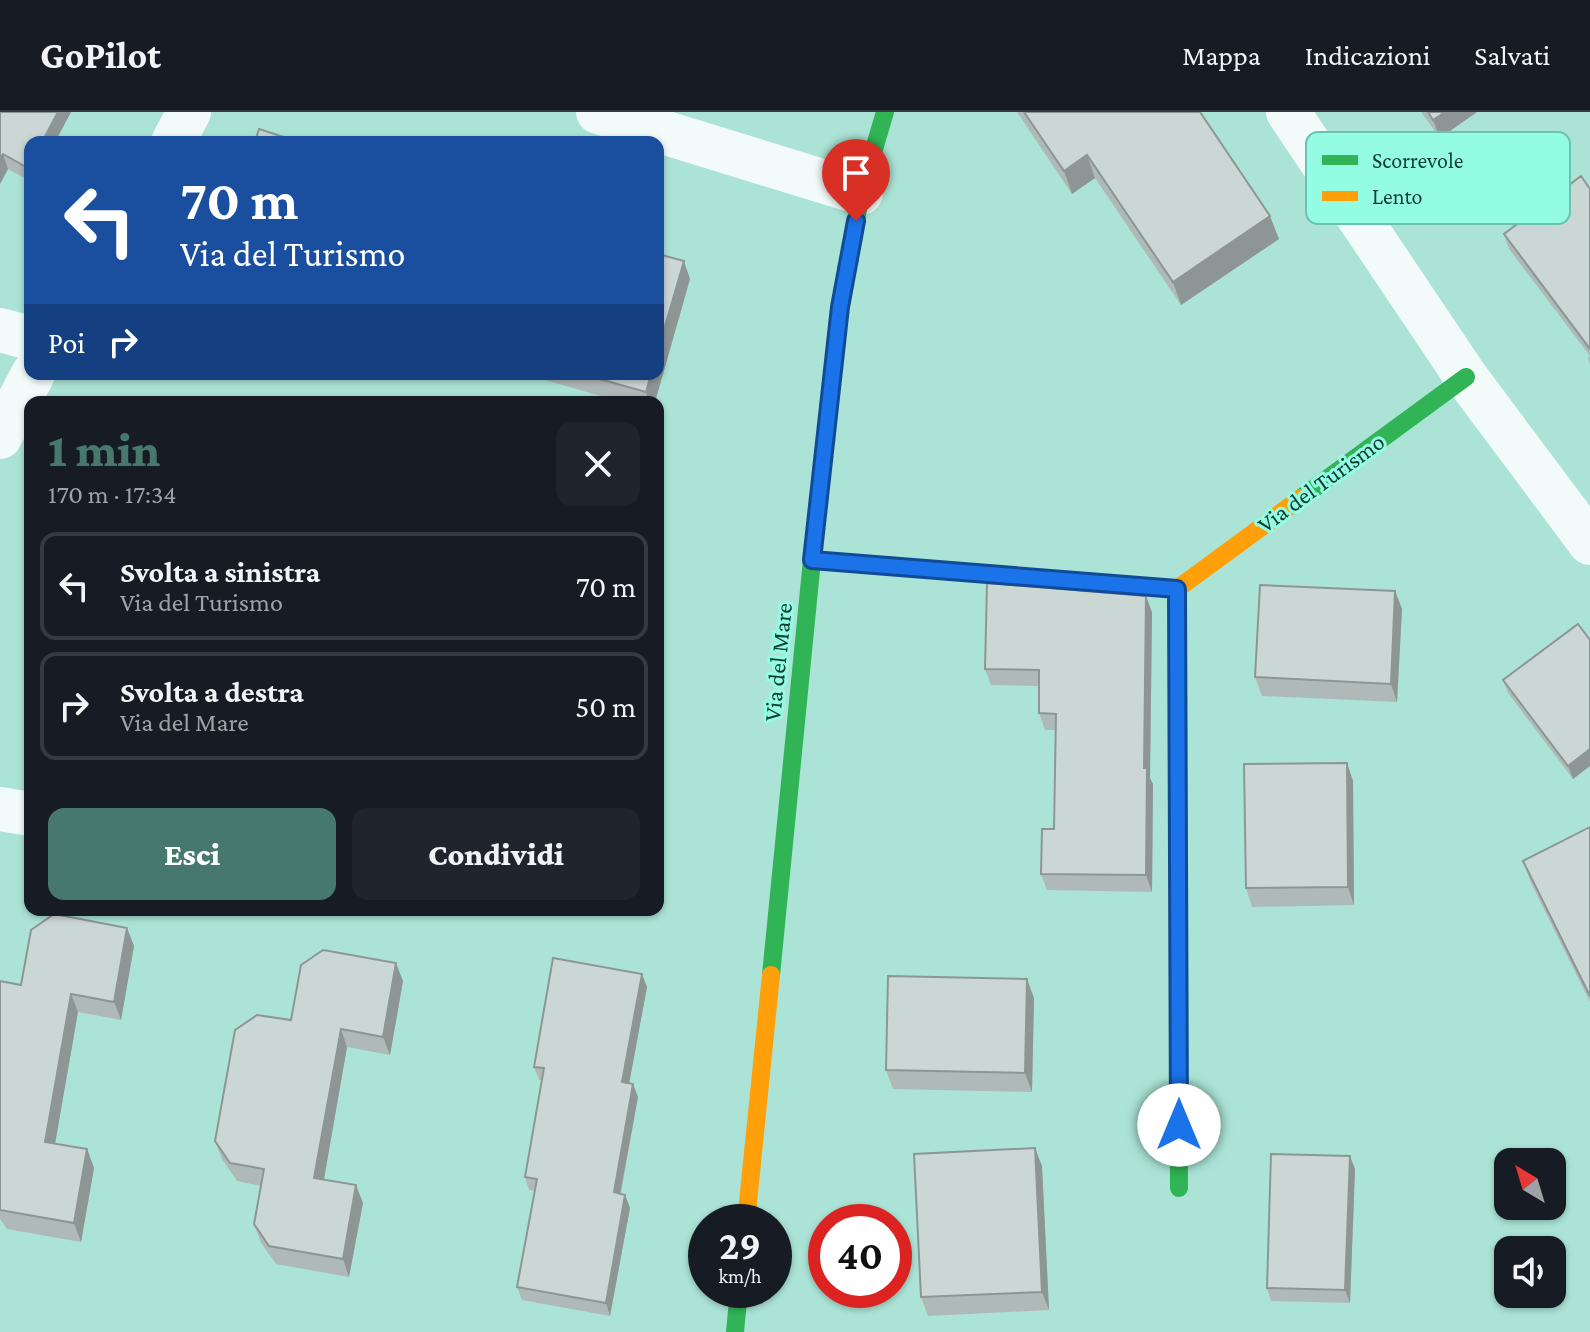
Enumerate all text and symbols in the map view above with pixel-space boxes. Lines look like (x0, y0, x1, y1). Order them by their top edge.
text: GoPilot (40, 34, 161, 76)
text: Mappa (1182, 40, 1261, 71)
text: Indicazioni (1305, 40, 1430, 71)
text: Salvati (1474, 40, 1550, 71)
legend (1306, 132, 1570, 224)
pin (822, 139, 890, 221)
text: Scorrevole (1372, 148, 1463, 173)
icon: arrive (834, 151, 878, 195)
icon: left (48, 168, 152, 272)
text: 70 m (180, 169, 299, 231)
text: Lento (1372, 184, 1423, 209)
text: Via del Turismo (180, 234, 405, 274)
icon: right (101, 320, 145, 364)
text: Poi (48, 326, 85, 359)
button: close (556, 422, 640, 506)
text: 1 min (48, 423, 160, 476)
street label: Via del Turismo (1252, 428, 1389, 538)
text: 170 m · 17:34 (48, 480, 177, 509)
text: Svolta a sinistra (120, 555, 320, 588)
icon: left (52, 564, 96, 608)
text: 70 m (576, 570, 636, 603)
text: Via del Turismo (120, 588, 283, 617)
street label: Via del Mare (758, 601, 797, 722)
text: Svolta a destra (120, 675, 304, 708)
icon: right (52, 684, 96, 728)
text: 50 m (575, 690, 636, 723)
text: Via del Mare (120, 708, 249, 737)
button: Esci (48, 808, 336, 900)
button: Condividi (352, 808, 640, 900)
position arrow (1137, 1083, 1221, 1167)
north arrow (1494, 1148, 1566, 1220)
map controls (1494, 1148, 1566, 1308)
speed limit sign: 40 (808, 1204, 912, 1308)
text: 29 (719, 1223, 761, 1268)
button: sound (1494, 1236, 1566, 1308)
text: km/h (718, 1265, 762, 1287)

